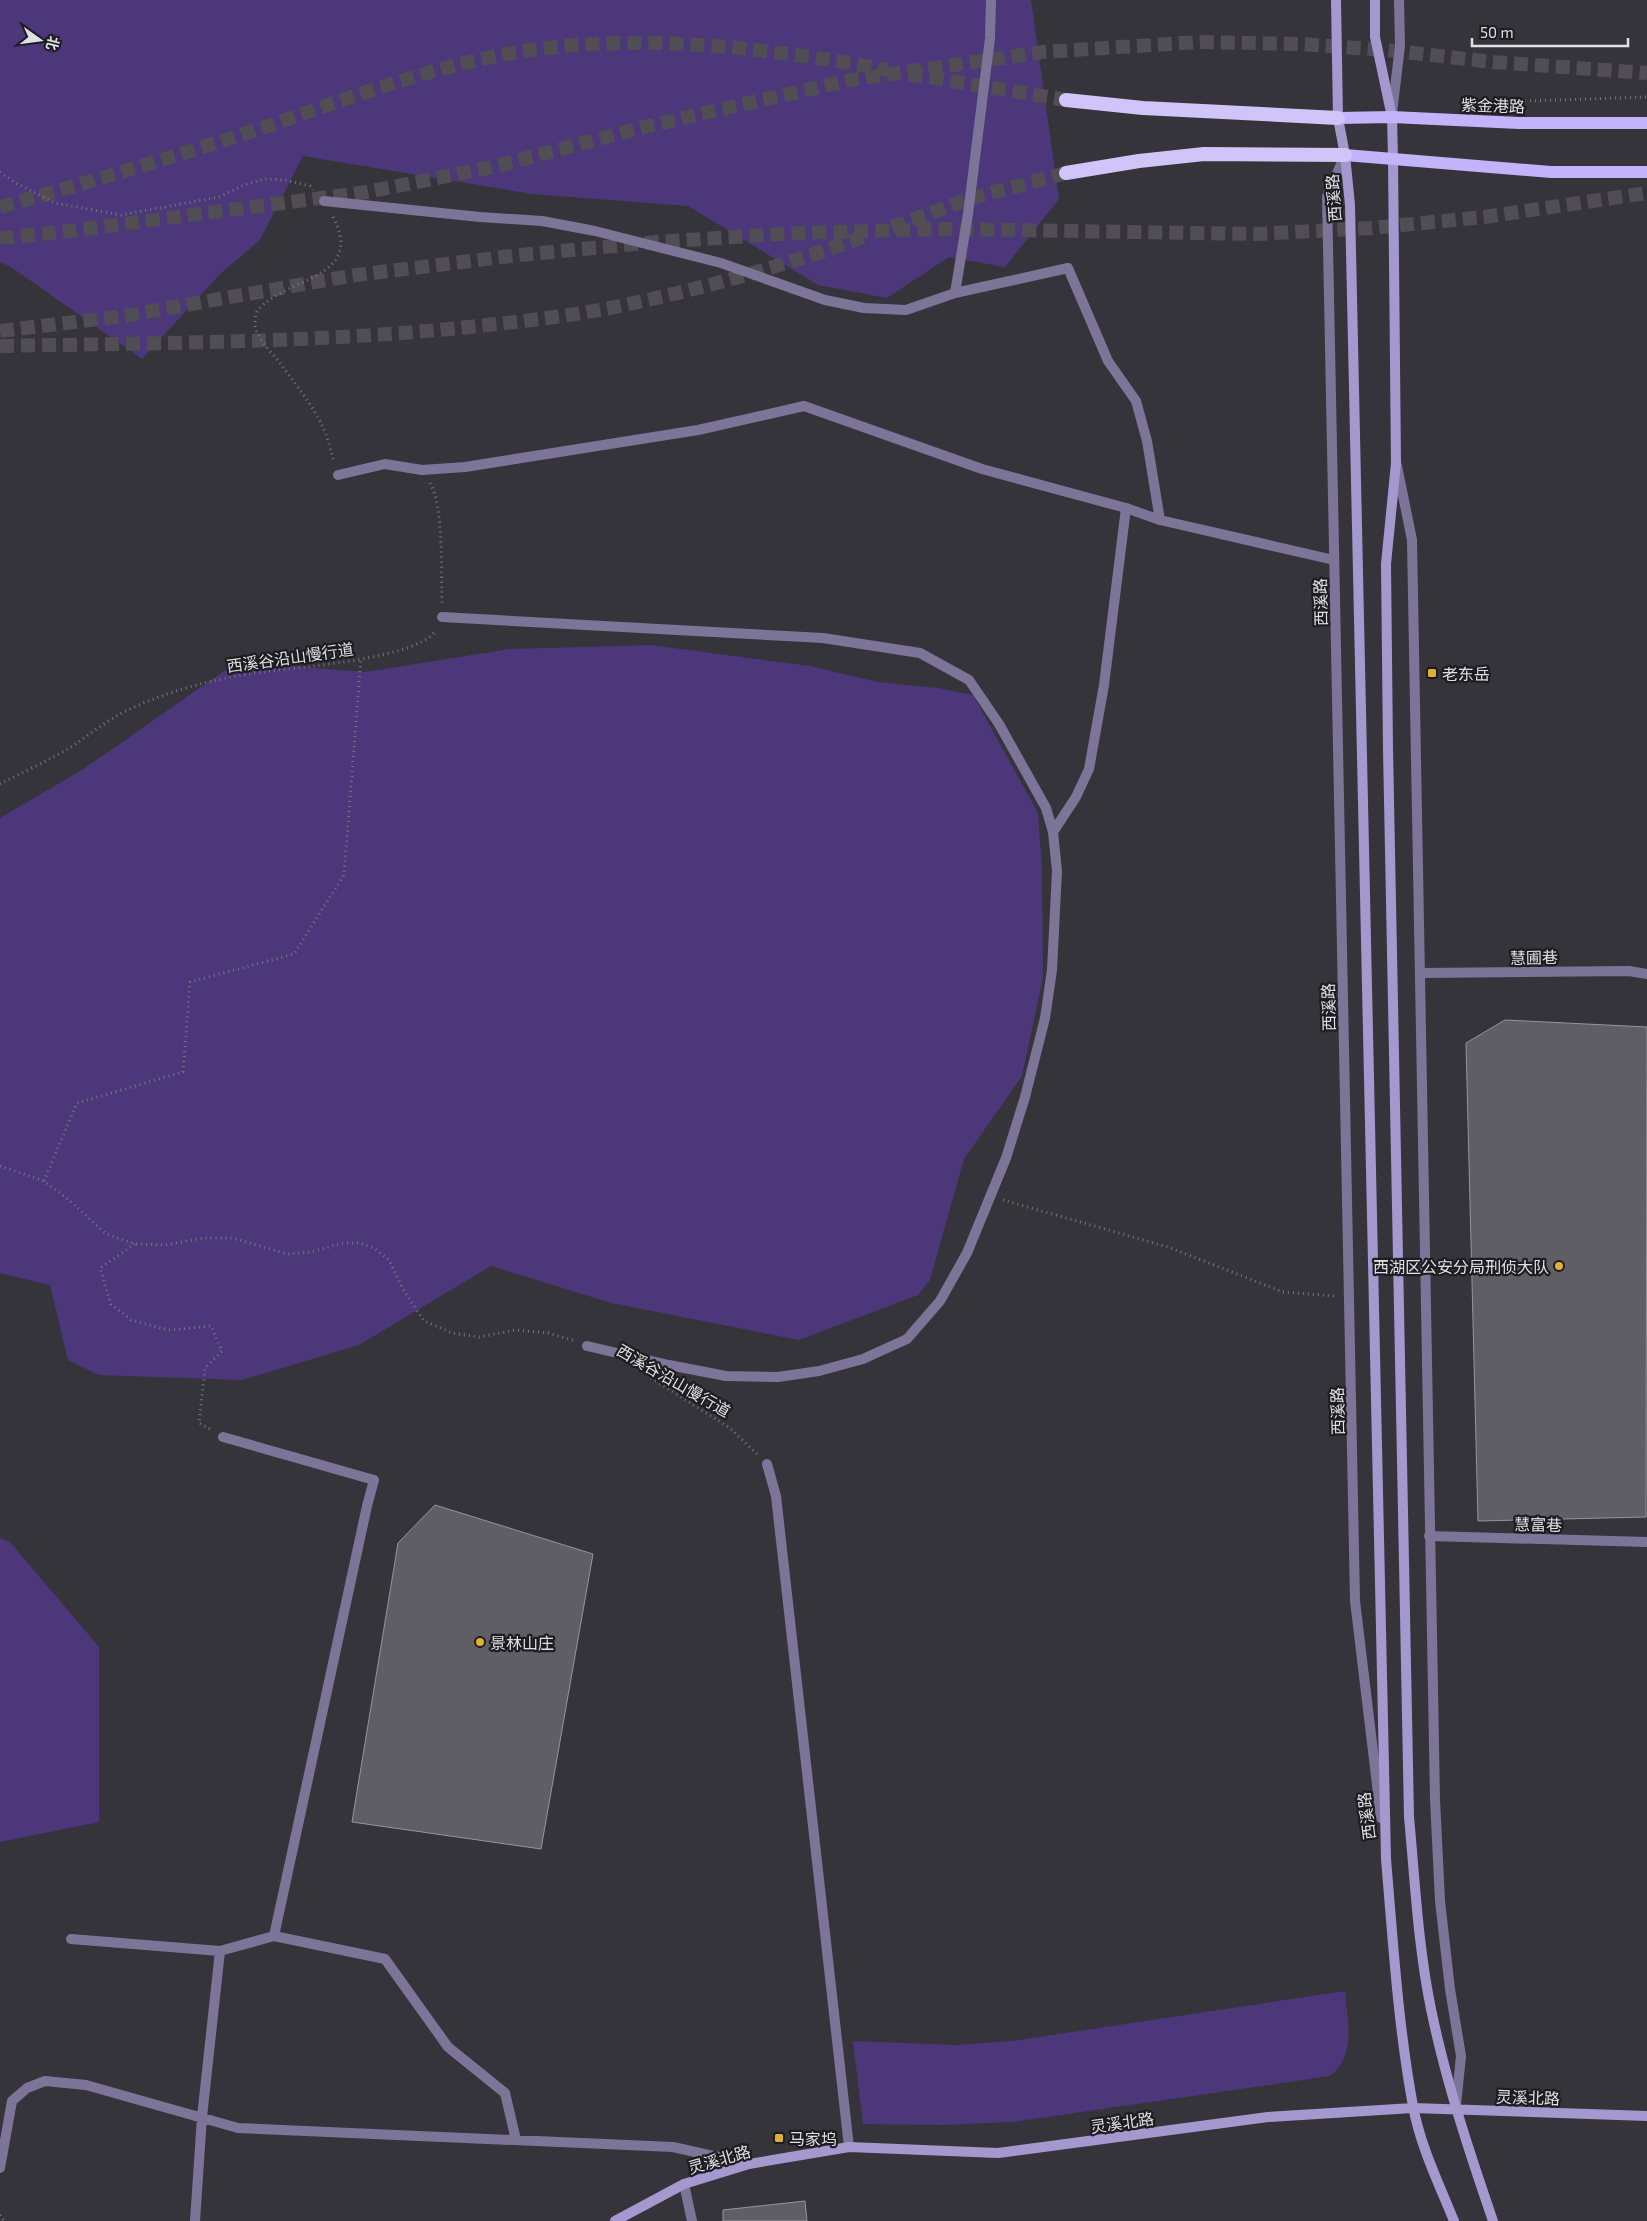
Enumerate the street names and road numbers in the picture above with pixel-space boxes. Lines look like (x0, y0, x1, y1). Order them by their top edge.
street label: 紫金港路 (1461, 94, 1525, 116)
street label: 西溪路 (1322, 173, 1344, 223)
street label: 西溪路 (1310, 578, 1330, 626)
street label: 西溪谷沿山慢行道 (225, 639, 355, 675)
street label: 慧圃巷 (1510, 947, 1558, 967)
street label: 西溪路 (1318, 983, 1338, 1031)
street label: 西溪谷沿山慢行道 (614, 1340, 734, 1420)
street label: 西溪路 (1327, 1387, 1347, 1435)
street label: 慧富巷 (1514, 1514, 1562, 1534)
street label: 西溪路 (1354, 1791, 1378, 1841)
street label: 灵溪北路 (1496, 2086, 1560, 2108)
street label: 灵溪北路 (1089, 2108, 1155, 2136)
street label: 灵溪北路 (686, 2141, 752, 2177)

